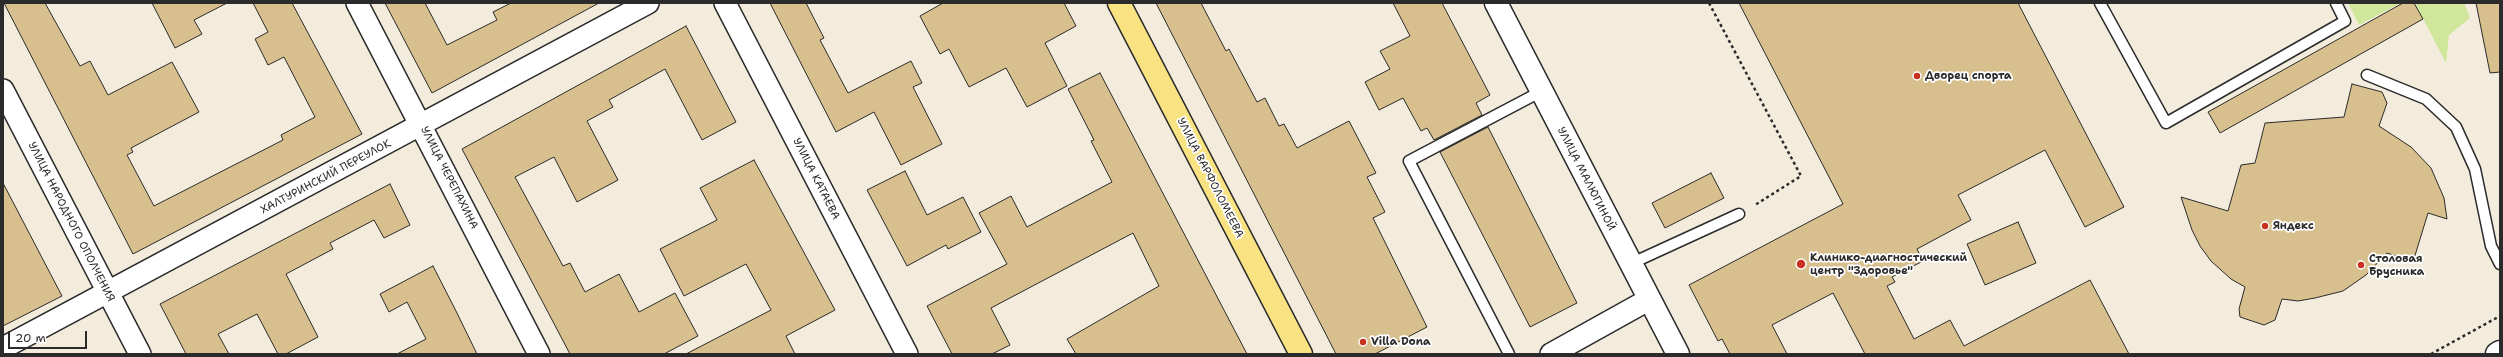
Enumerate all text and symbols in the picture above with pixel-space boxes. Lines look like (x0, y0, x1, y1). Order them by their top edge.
place label: Дворец спорта (1925, 69, 2012, 83)
marker: Дворец спорта (1912, 71, 1922, 81)
street label: УЛИЦА ВАРФОЛОМЕЕВА (1174, 116, 1246, 240)
street label: УЛИЦА ЧЕРЕПАХИНА (417, 124, 481, 232)
street label: УЛИЦА МАЛЮГИНОЙ (1554, 125, 1618, 233)
street label: УЛИЦА КАТАЕВА (790, 136, 842, 222)
street label: ХАЛТУРИНСКИЙ ПЕРЕУЛОК (259, 137, 393, 217)
street label: УЛИЦА НАРОДНОГО ОПОЛЧЕНИЯ (25, 140, 117, 304)
place label: Яндекс (2273, 219, 2314, 233)
marker: Яндекс (2260, 221, 2270, 231)
place label: Клинико-диагностический центр "Здоровье" (1810, 251, 1967, 277)
place label: Столовая Брусника (2369, 252, 2424, 278)
marker: Клинико-диагностический центр "Здоровье" (1795, 258, 1807, 270)
marker: Столовая Брусника (2356, 260, 2366, 270)
scale bar (10, 323, 89, 349)
text: 20 m (15, 330, 46, 346)
place label: Villa Dona (1371, 335, 1431, 349)
marker: Villa Dona (1358, 337, 1368, 347)

